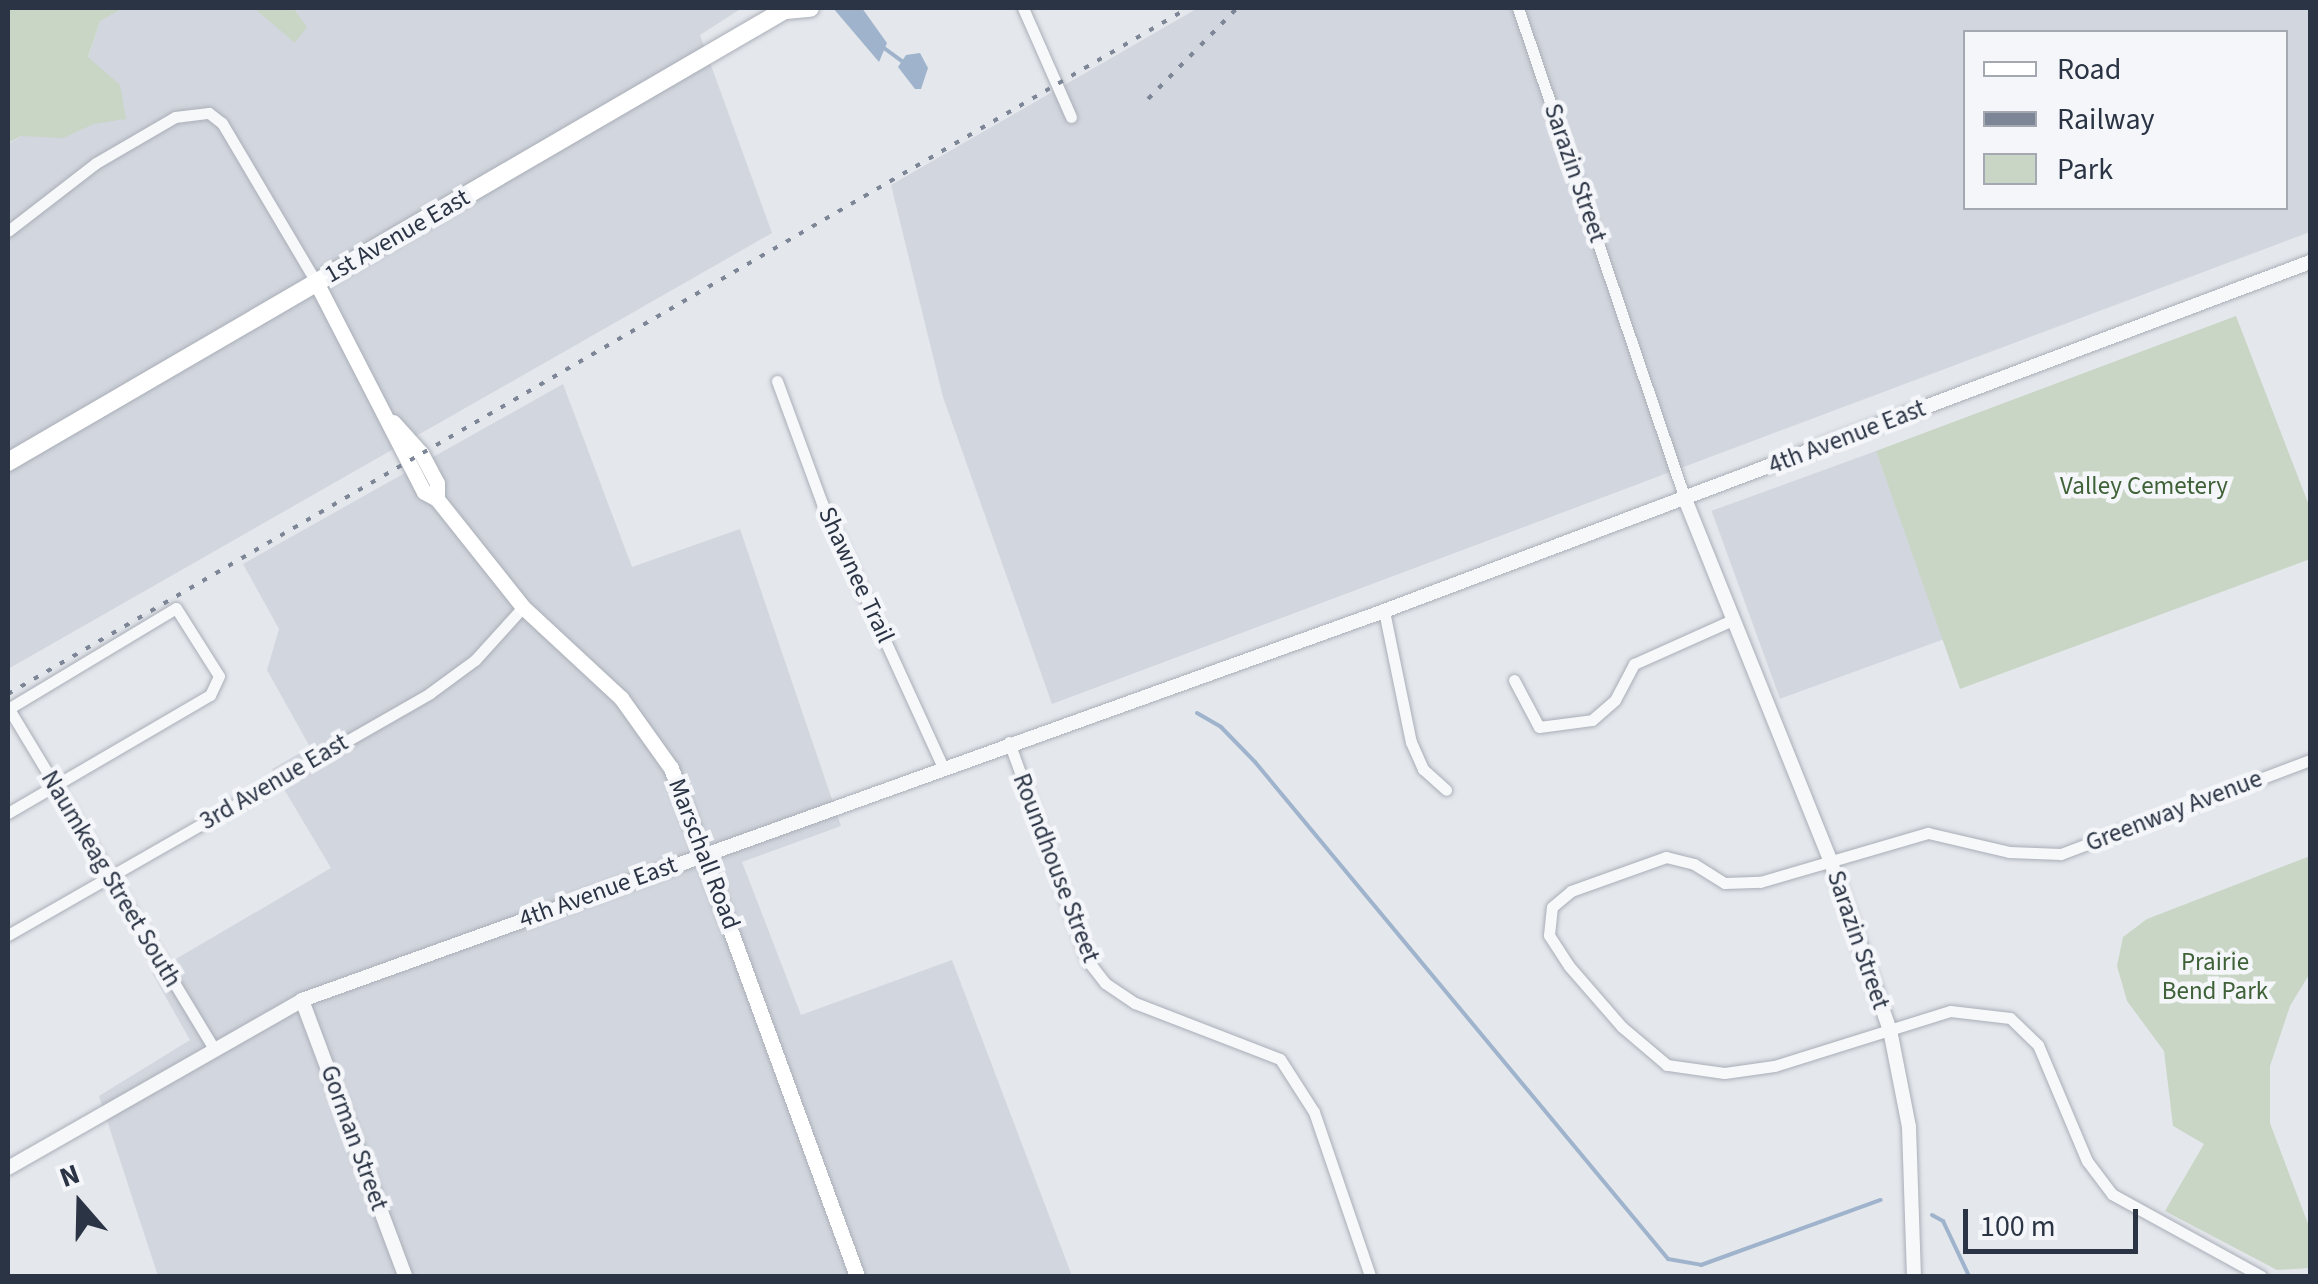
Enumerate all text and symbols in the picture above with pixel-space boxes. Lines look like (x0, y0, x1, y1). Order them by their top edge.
legend (1963, 30, 2288, 210)
text: Road (2057, 48, 2121, 91)
text: Railway (2057, 98, 2155, 141)
street label: Sarazin Street (1537, 100, 1613, 246)
text: Park (2057, 148, 2113, 191)
street label: 1st Avenue East (319, 182, 475, 290)
street label: 4th Avenue East (1764, 393, 1930, 481)
park label: Valley Cemetery (2060, 471, 2228, 501)
street label: Shawnee Trail (811, 502, 901, 648)
street label: 3rd Avenue East (195, 728, 353, 836)
street label: Greenway Avenue (2082, 764, 2266, 858)
street label: Naumkeag Street South (34, 765, 188, 993)
street label: Roundhouse Street (1006, 769, 1106, 967)
street label: Marschall Road (662, 774, 746, 934)
street label: 4th Avenue East (515, 850, 681, 934)
street label: Sarazin Street (1820, 867, 1896, 1013)
park label: Prairie Bend Park (2162, 948, 2268, 1007)
street label: Gorman Street (314, 1061, 394, 1215)
north arrow (30, 1154, 130, 1254)
text: N (54, 1154, 85, 1198)
scale bar (1968, 1189, 2143, 1251)
text: 100 m (1980, 1205, 2056, 1248)

